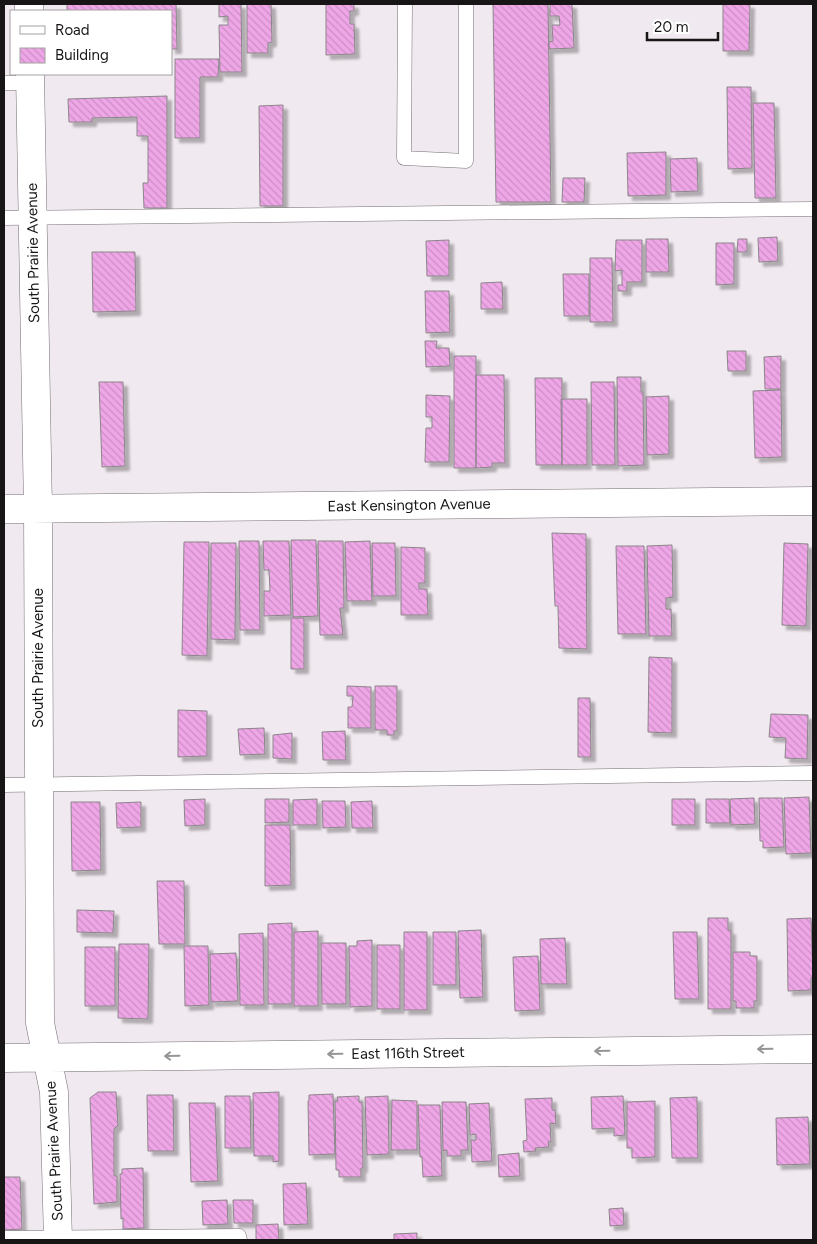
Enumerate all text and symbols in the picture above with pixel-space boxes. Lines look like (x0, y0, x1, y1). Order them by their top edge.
legend (10, 10, 172, 75)
scale bar (647, 10, 718, 42)
text: 20 m (654, 18, 688, 36)
text: Road (55, 21, 90, 39)
text: Building (55, 46, 109, 64)
street label: South Prairie Avenue (23, 183, 43, 323)
street label: East Kensington Avenue (327, 495, 491, 515)
street label: South Prairie Avenue (29, 588, 47, 728)
street label: East 116th Street (351, 1043, 465, 1063)
one-way arrow (757, 1044, 773, 1054)
one-way arrow (594, 1046, 610, 1056)
one-way arrow (327, 1049, 343, 1059)
one-way arrow (164, 1051, 180, 1061)
street label: South Prairie Avenue (41, 1081, 67, 1221)

